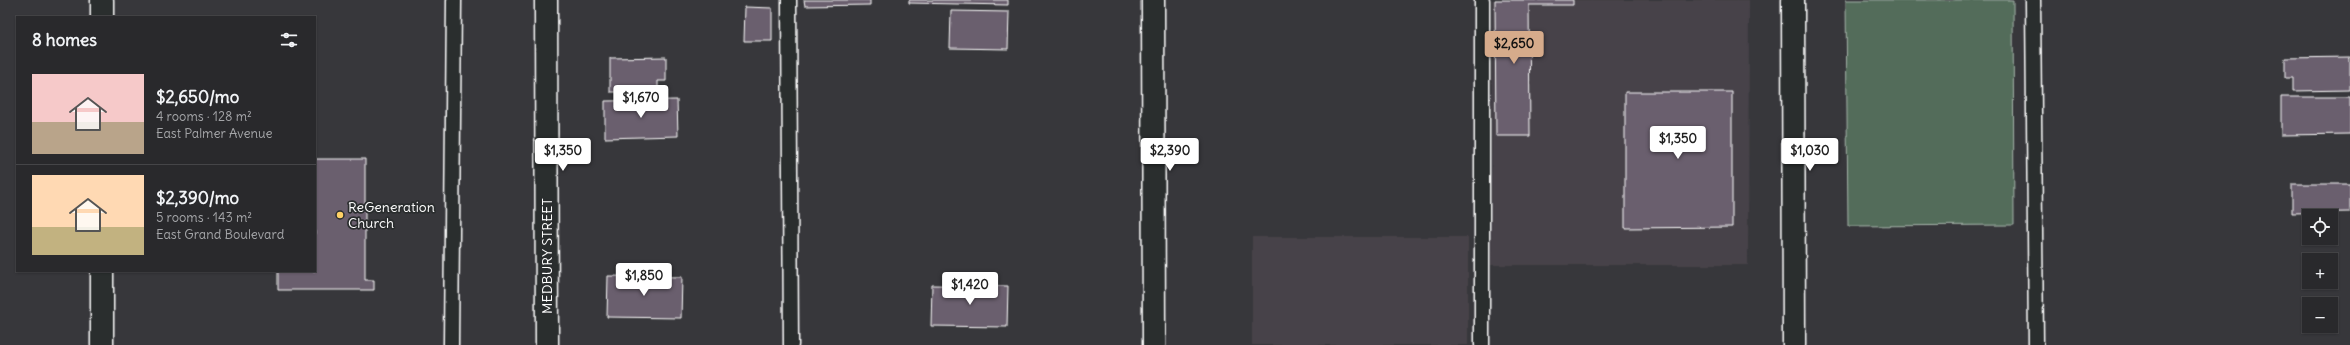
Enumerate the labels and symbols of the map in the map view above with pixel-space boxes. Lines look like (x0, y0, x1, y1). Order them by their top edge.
pin: $2,650 (1481, 31, 1547, 65)
pin: $1,670 (608, 85, 674, 119)
pin: $1,350 (1645, 126, 1711, 160)
pin: $1,350 (530, 138, 596, 172)
pin: $2,390 (1137, 138, 1203, 172)
pin: $1,030 (1777, 138, 1843, 172)
place label: ReGeneration Church (348, 198, 435, 232)
street label: MEDBURY STREET (538, 198, 556, 314)
marker: ReGeneration Church (335, 210, 345, 220)
pin: $1,850 (611, 263, 677, 297)
pin: $1,420 (937, 272, 1003, 306)

